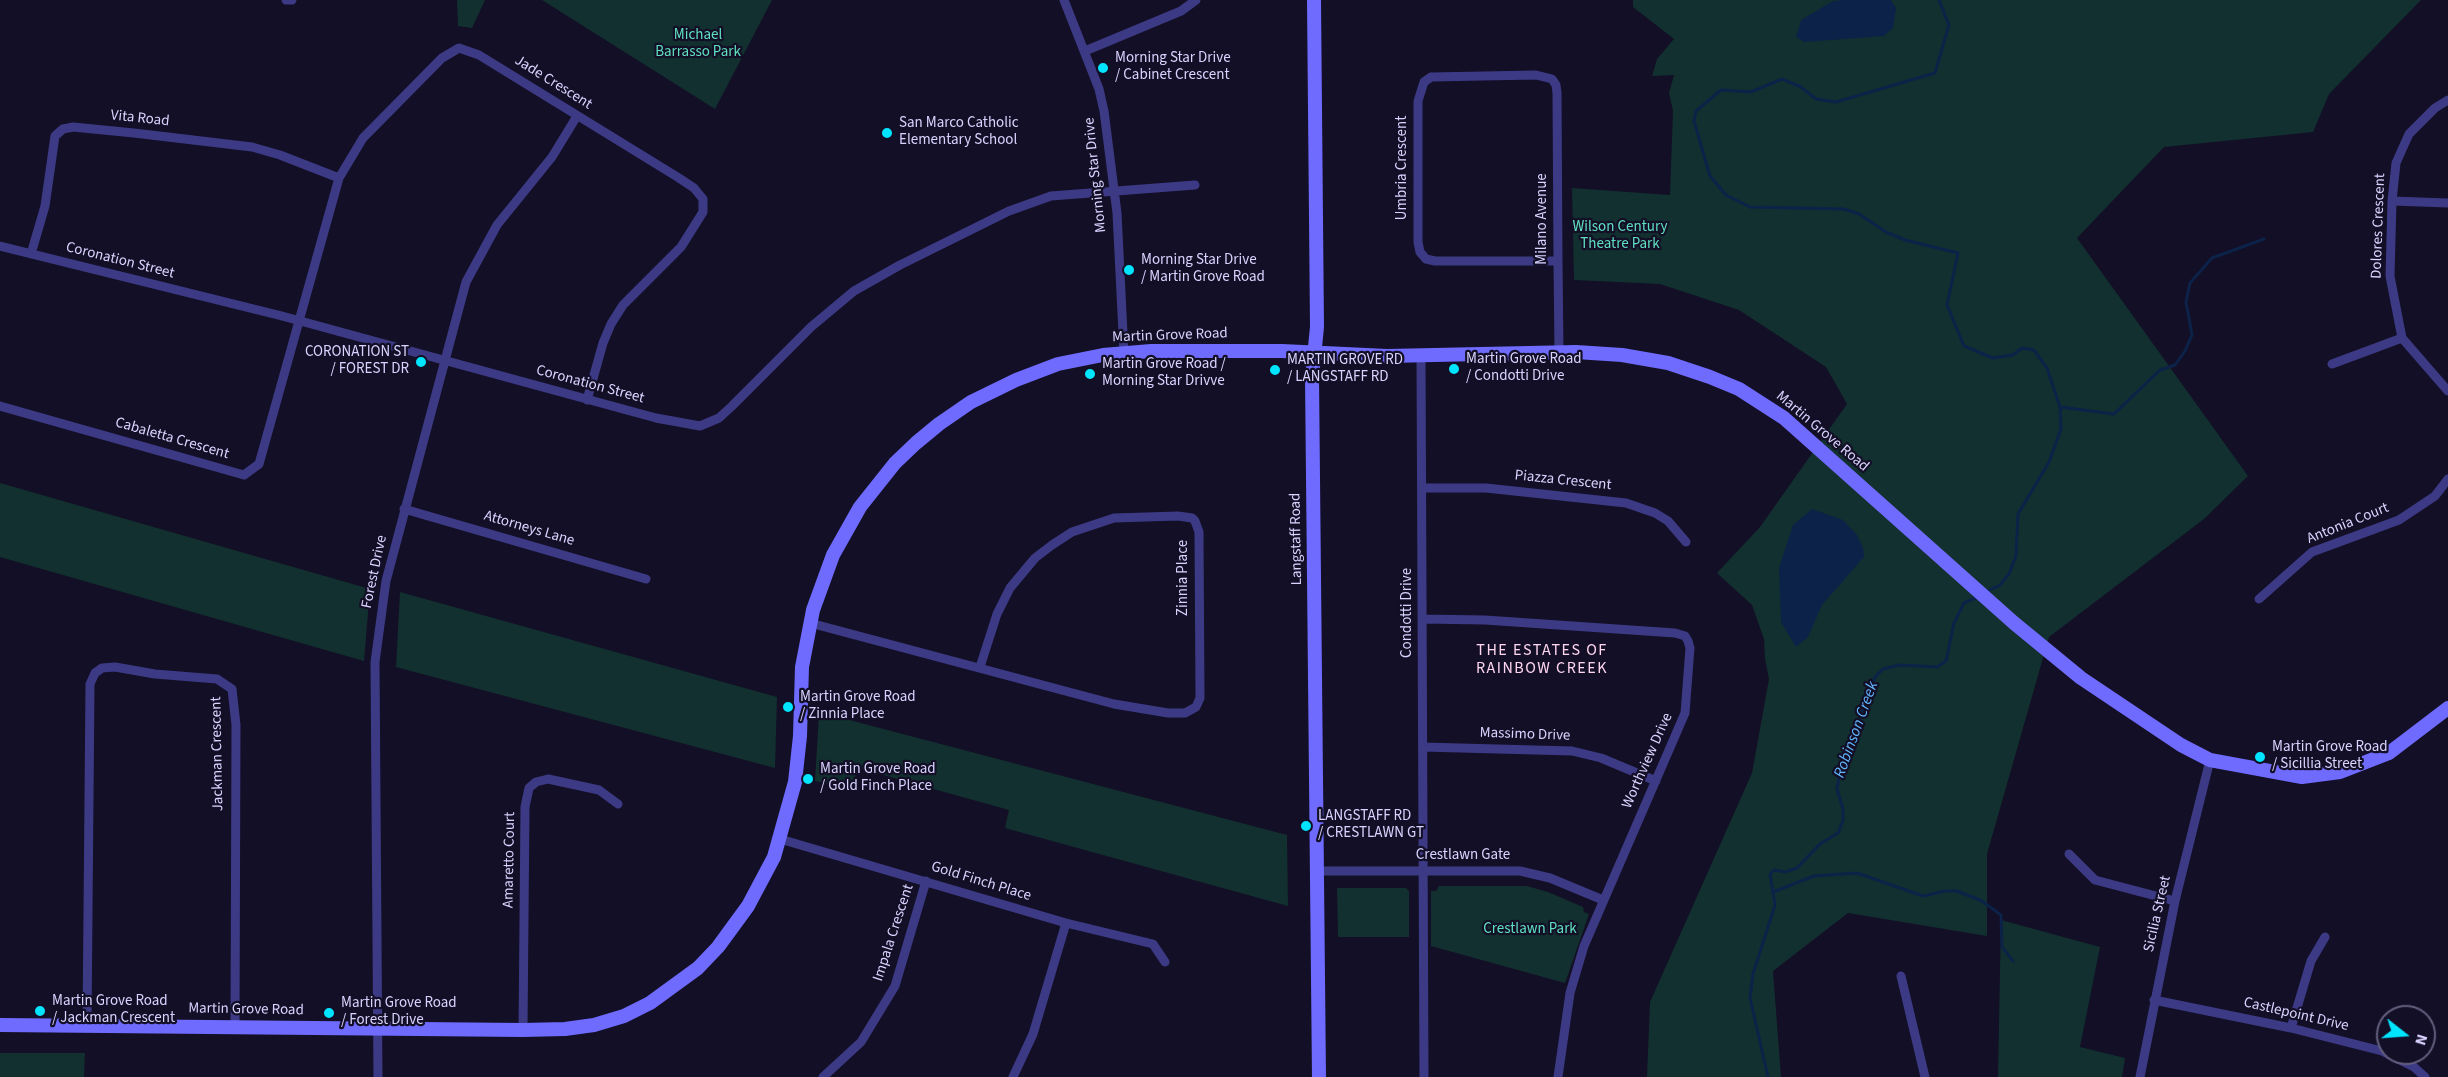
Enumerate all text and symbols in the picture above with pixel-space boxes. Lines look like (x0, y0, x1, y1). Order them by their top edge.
park label: Michael Barrasso Park (655, 27, 741, 62)
place label: Morning Star Drive / Cabinet Crescent (1115, 50, 1231, 85)
street label: Jade Crescent (511, 52, 595, 114)
marker: Morning Star Drive / Cabinet Crescent (1096, 61, 1110, 75)
street label: Vita Road (110, 107, 170, 131)
place label: San Marco Catholic Elementary School (899, 115, 1019, 150)
street label: Umbria Crescent (1394, 116, 1412, 220)
street label: Morning Star Drive (1081, 117, 1111, 233)
marker: San Marco Catholic Elementary School (880, 126, 894, 140)
street label: Milano Avenue (1534, 173, 1552, 265)
street label: Dolores Crescent (2368, 173, 2390, 279)
park label: Wilson Century Theatre Park (1573, 219, 1667, 254)
street label: Coronation Street (64, 239, 176, 283)
place label: Morning Star Drive / Martin Grove Road (1141, 252, 1265, 287)
marker: Morning Star Drive / Martin Grove Road (1122, 263, 1136, 277)
street label: Martin Grove Road (1112, 325, 1228, 347)
place label: CORONATION ST / FOREST DR (305, 344, 409, 379)
place label: Martin Grove Road / Condotti Drive (1466, 351, 1582, 386)
place label: MARTIN GROVE RD / LANGSTAFF RD (1287, 352, 1403, 387)
marker: CORONATION ST / FOREST DR (414, 355, 428, 369)
place label: Martin Grove Road / Morning Star Drivve (1102, 356, 1226, 391)
street label: Coronation Street (534, 362, 646, 408)
marker: Martin Grove Road / Condotti Drive (1447, 362, 1461, 376)
marker: MARTIN GROVE RD / LANGSTAFF RD (1268, 363, 1282, 377)
marker: Martin Grove Road / Morning Star Drivve (1083, 367, 1097, 381)
street label: Martin Grove Road (1772, 388, 1872, 476)
street label: Cabaletta Crescent (113, 414, 231, 464)
street label: Piazza Crescent (1514, 467, 1612, 495)
street label: Langstaff Road (1287, 492, 1307, 586)
street label: Antonia Court (2304, 499, 2392, 549)
street label: Attorneys Lane (482, 507, 576, 551)
street label: Forest Drive (358, 534, 392, 610)
street label: Zinnia Place (1175, 540, 1193, 616)
street label: Condotti Drive (1399, 568, 1417, 658)
district label: THE ESTATES OF RAINBOW CREEK (1476, 641, 1608, 679)
water label: Robinson Creek (1831, 679, 1883, 781)
place label: Martin Grove Road / Zinnia Place (800, 689, 916, 724)
street label: Jackman Crescent (208, 696, 228, 812)
marker: Martin Grove Road / Zinnia Place (781, 700, 795, 714)
street label: Worthview Drive (1619, 710, 1677, 812)
street label: Massimo Drive (1479, 724, 1571, 746)
place label: Martin Grove Road / Sicillia Street (2272, 739, 2388, 774)
marker: Martin Grove Road / Sicillia Street (2253, 750, 2267, 764)
place label: Martin Grove Road / Gold Finch Place (820, 761, 936, 796)
marker: Martin Grove Road / Gold Finch Place (801, 772, 815, 786)
place label: LANGSTAFF RD / CRESTLAWN GT (1318, 808, 1424, 843)
street label: Amaretto Court (500, 812, 520, 908)
marker: LANGSTAFF RD / CRESTLAWN GT (1299, 819, 1313, 833)
street label: Crestlawn Gate (1416, 847, 1510, 865)
street label: Gold Finch Place (929, 858, 1033, 906)
street label: Sicilia Street (2140, 874, 2176, 954)
street label: Impala Crescent (870, 882, 918, 984)
park label: Crestlawn Park (1483, 921, 1577, 939)
place label: Martin Grove Road / Jackman Crescent (52, 993, 175, 1028)
street label: Castlepoint Drive (2242, 994, 2350, 1036)
place label: Martin Grove Road / Forest Drive (341, 995, 457, 1030)
street label: Martin Grove Road (188, 1000, 304, 1020)
marker: Martin Grove Road / Jackman Crescent (33, 1004, 47, 1018)
north arrow (2376, 1005, 2436, 1065)
marker: Martin Grove Road / Forest Drive (322, 1006, 336, 1020)
text: N (2409, 1031, 2433, 1048)

